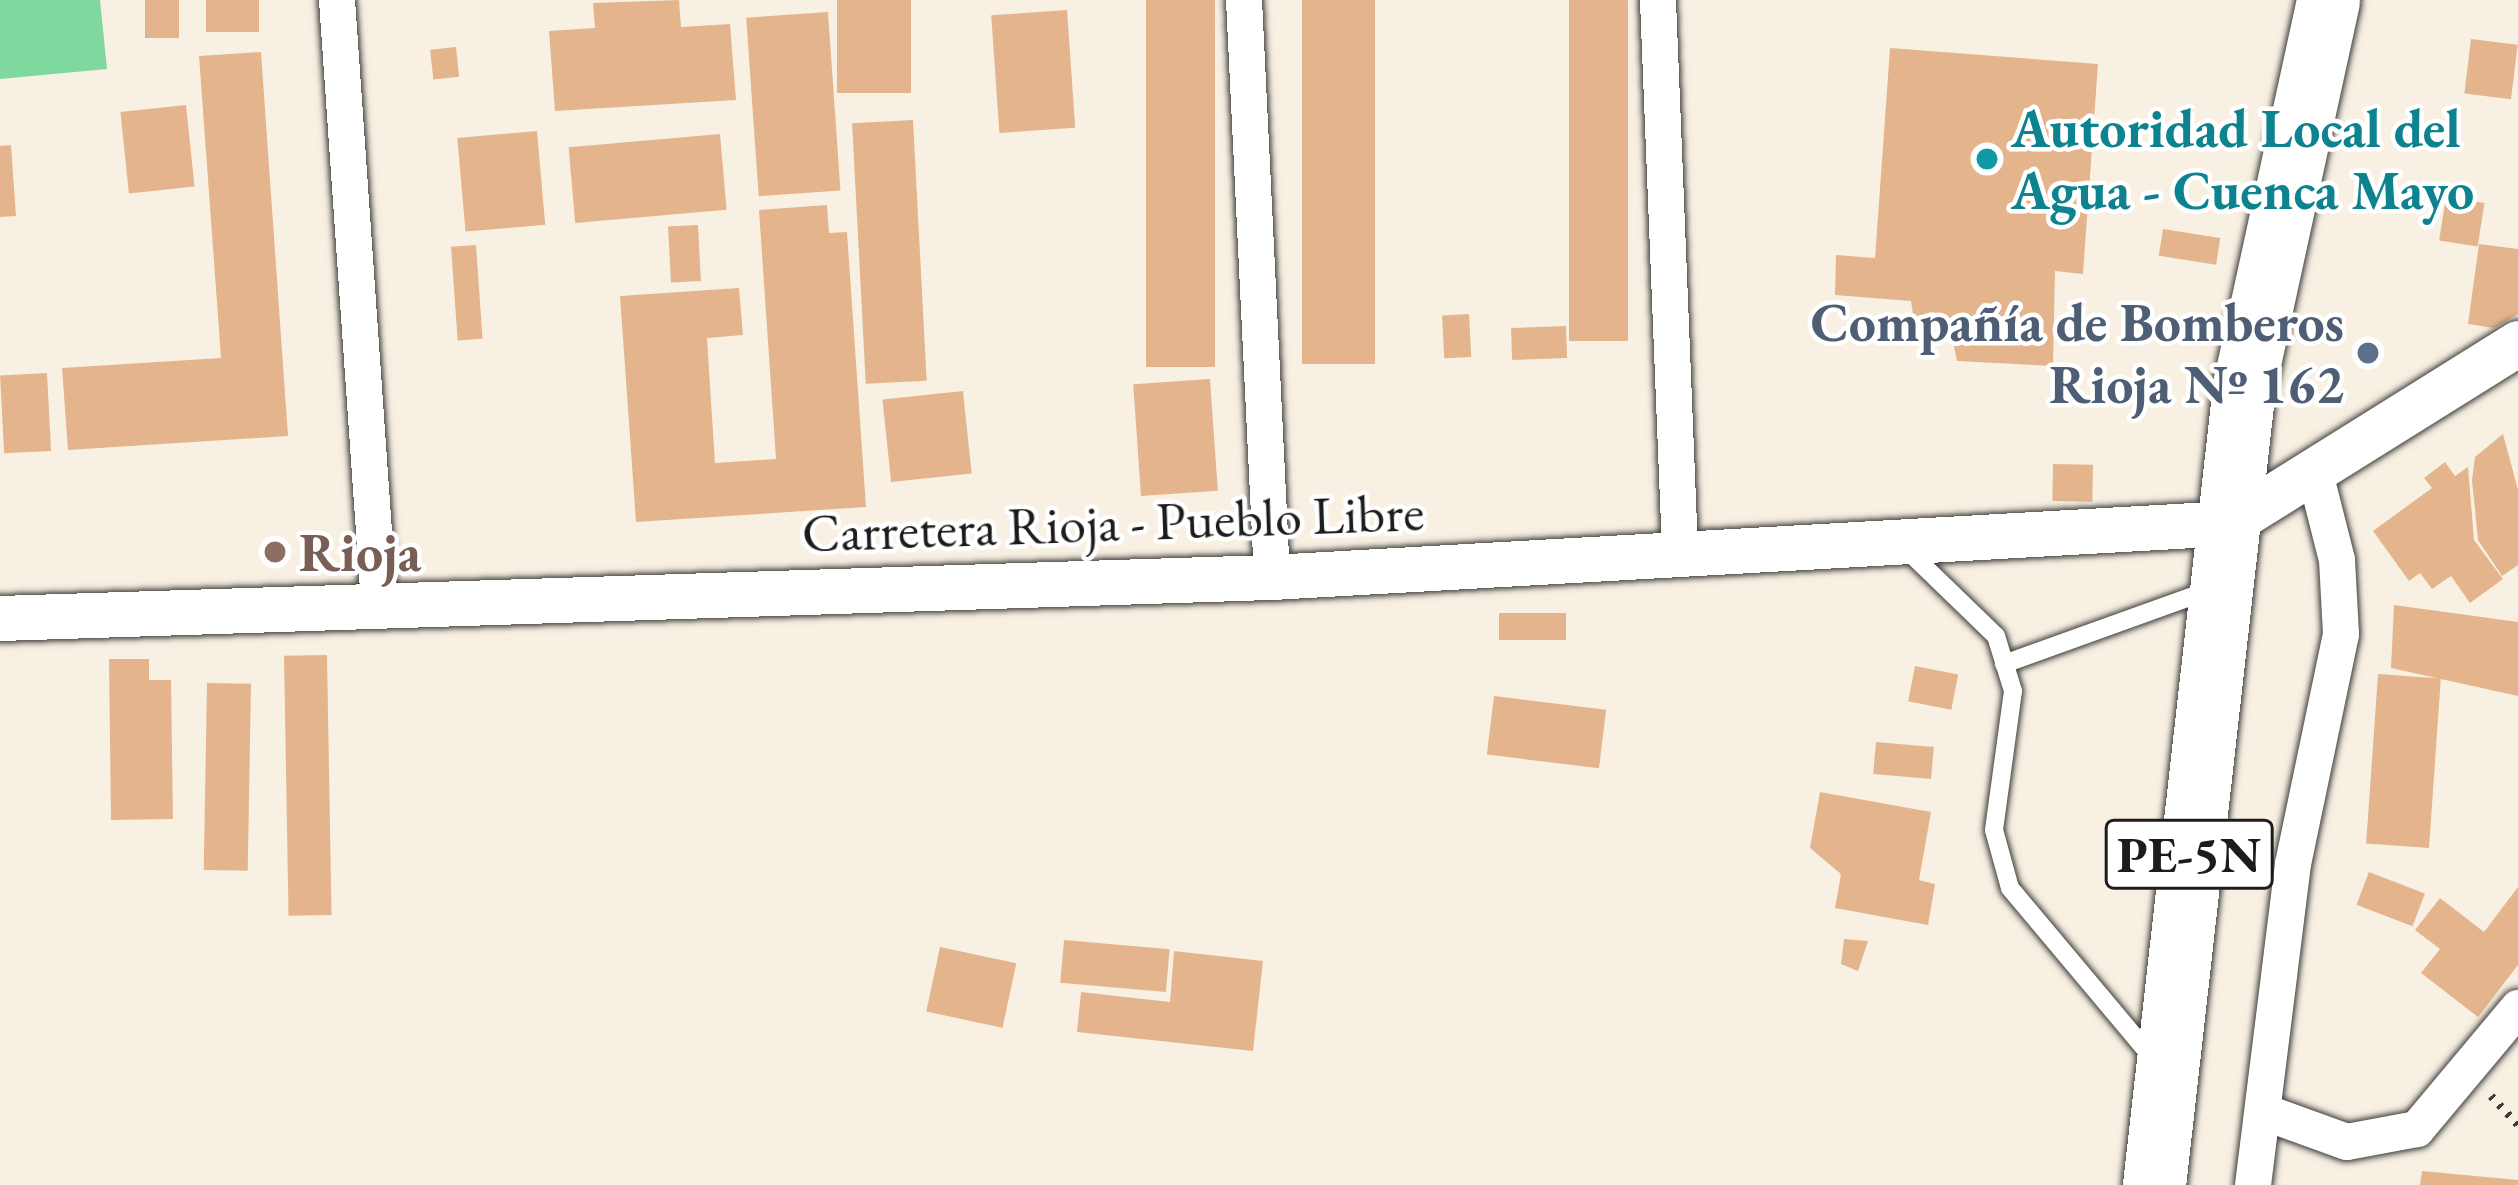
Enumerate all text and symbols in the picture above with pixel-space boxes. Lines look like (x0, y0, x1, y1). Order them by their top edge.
place label: Autoridad Local del Agua - Cuenca Mayo (2011, 96, 2474, 222)
marker: Autoridad Local del Agua - Cuenca Mayo (1974, 146, 2000, 172)
place label: Compañía de Bomberos Rioja Nº 162 (1811, 290, 2344, 416)
marker: Compañía de Bomberos Rioja Nº 162 (2355, 340, 2381, 366)
street label: Carretera Rioja - Pueblo Libre (801, 479, 1425, 565)
place label: Rioja (299, 520, 421, 584)
marker: Rioja (262, 539, 288, 565)
road number: PE-5N (2102, 809, 2276, 899)

